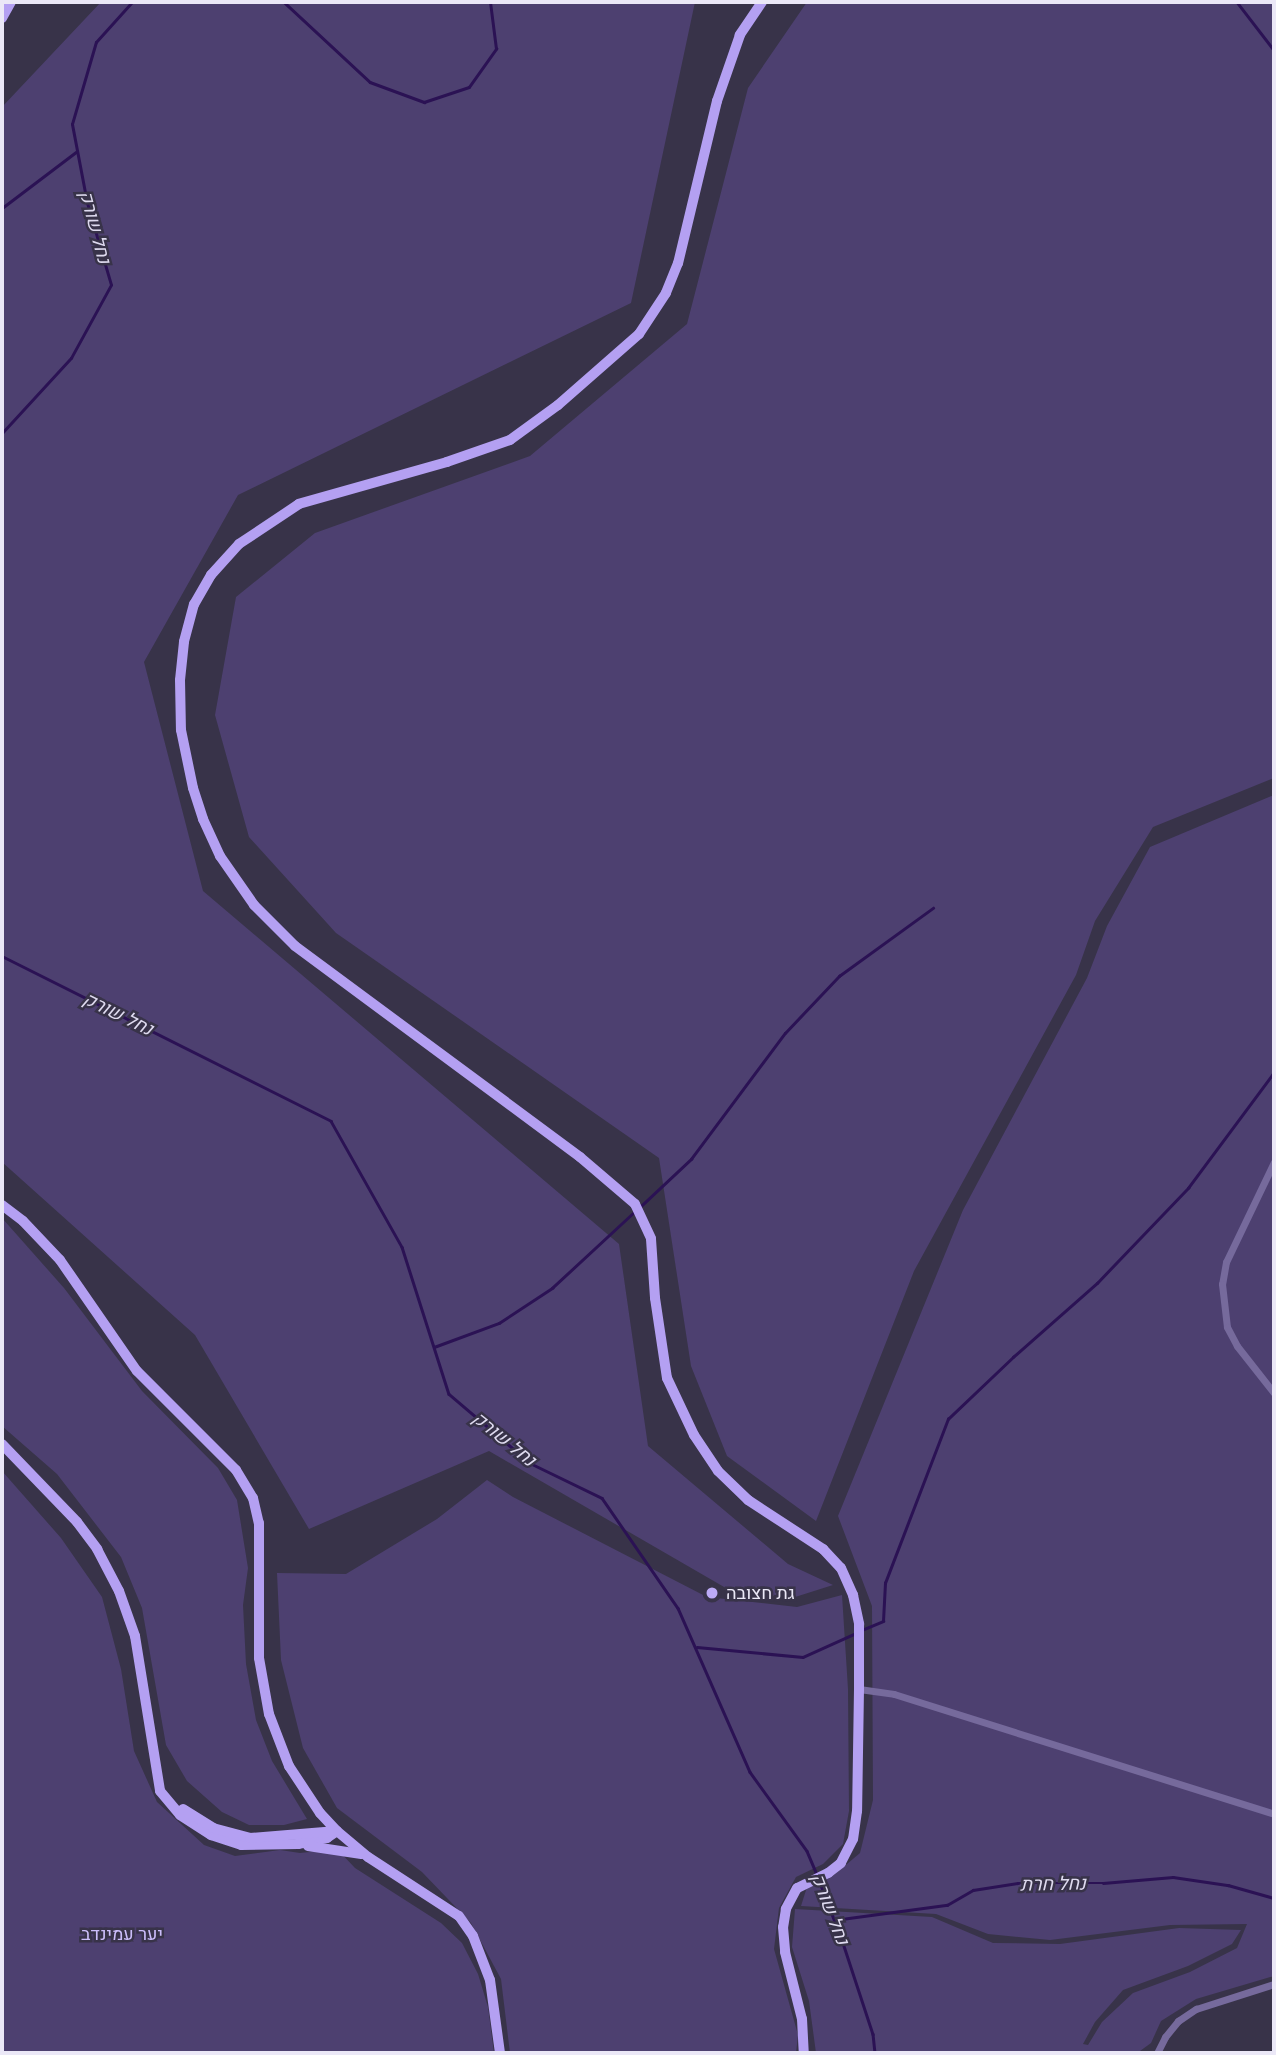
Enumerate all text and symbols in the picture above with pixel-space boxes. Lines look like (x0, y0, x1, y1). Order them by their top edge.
water label: נחל שורק (74, 188, 116, 266)
water label: נחל שורק (79, 987, 157, 1041)
water label: נחל שורק (468, 1407, 540, 1471)
place label: גת חצובה (726, 1582, 795, 1604)
marker: גת חצובה (704, 1585, 720, 1601)
water label: נחל שורק (806, 1870, 854, 1948)
water label: נחל חרת (1020, 1872, 1086, 1896)
park label: יער עמינדב (81, 1923, 163, 1945)

